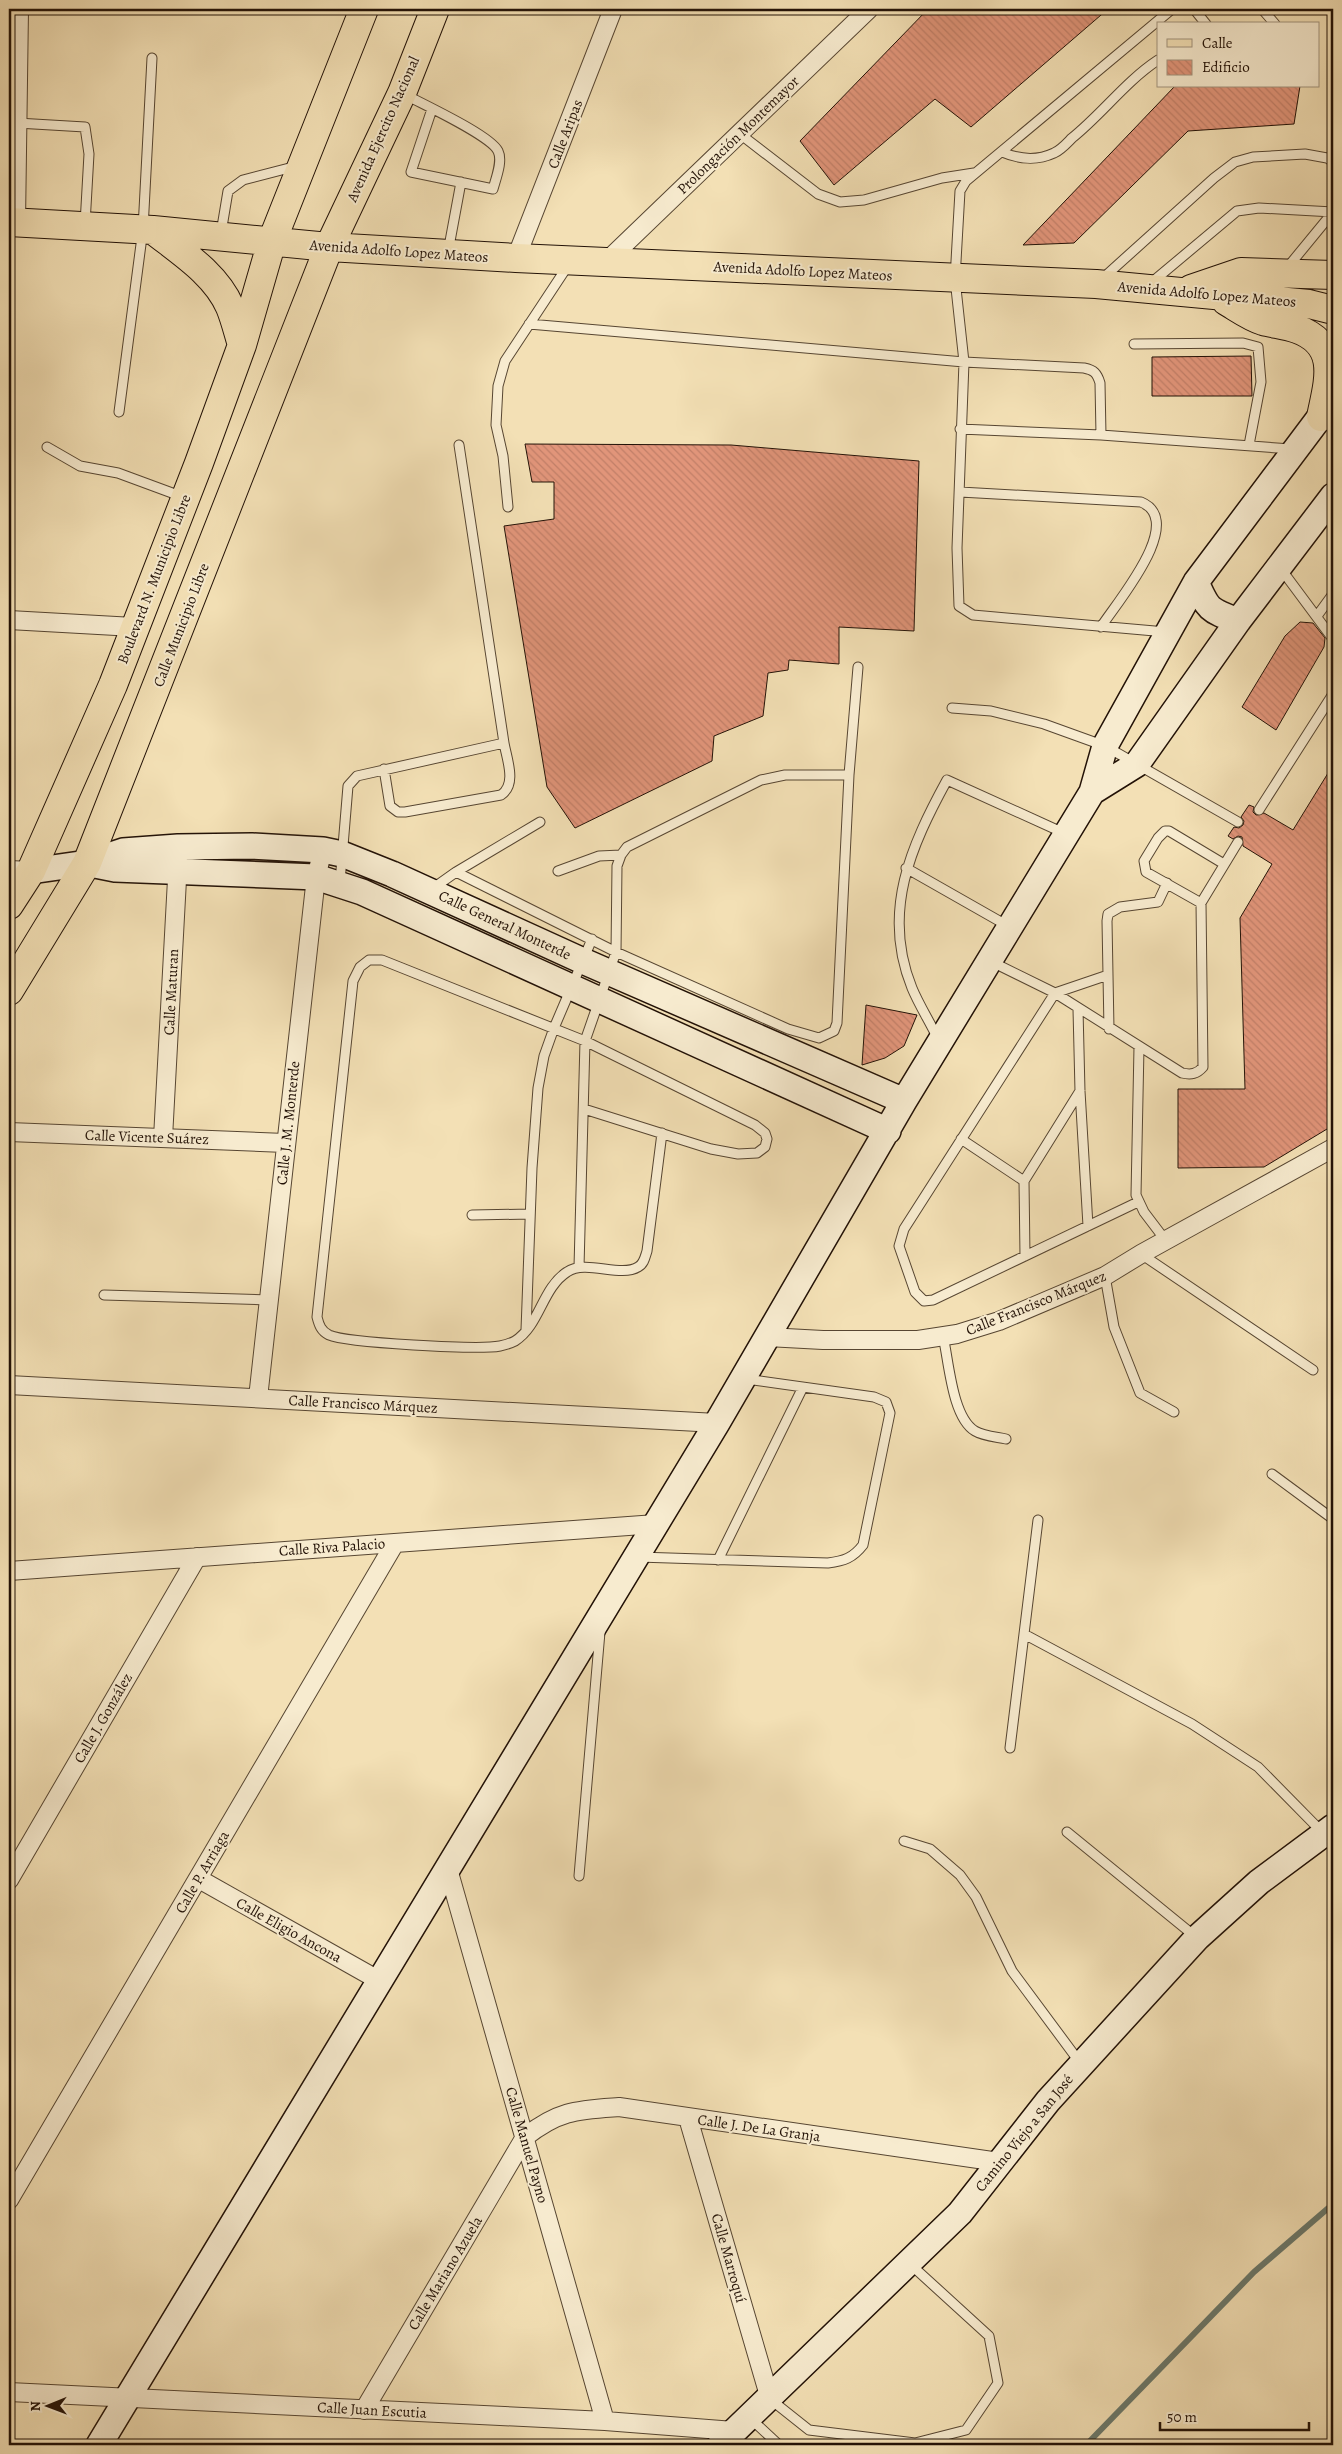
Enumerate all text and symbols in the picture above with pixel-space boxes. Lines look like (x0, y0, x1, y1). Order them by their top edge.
legend (1157, 22, 1320, 88)
text: Calle (1202, 33, 1233, 53)
street label: Avenida Ejercito Nacional (341, 53, 424, 206)
text: Edificio (1202, 57, 1250, 77)
street label: Prolongación Montemayor (673, 71, 804, 199)
street label: Calle Aripas (543, 96, 587, 172)
street label: Avenida Adolfo Lopez Mateos (308, 235, 489, 267)
street label: Avenida Adolfo Lopez Mateos (712, 256, 893, 286)
street label: Avenida Adolfo Lopez Mateos (1116, 276, 1297, 312)
street label: Boulevard N. Municipio Libre (112, 491, 196, 667)
street label: Calle Municipio Libre (148, 560, 214, 690)
street label: Calle General Monterde (435, 885, 575, 965)
street label: Calle Maturan (159, 948, 183, 1036)
street label: Calle J. M. Monterde (272, 1060, 304, 1186)
street label: Calle Vicente Suárez (85, 1125, 209, 1149)
street label: Calle Francisco Márquez (963, 1266, 1109, 1340)
street label: Calle Francisco Márquez (288, 1390, 438, 1418)
street label: Calle Riva Palacio (278, 1533, 386, 1561)
street label: Calle J. González (69, 1669, 137, 1767)
street label: Calle P. Arriaga (170, 1827, 234, 1917)
street label: Calle Eligio Ancona (233, 1893, 345, 1967)
street label: Camino Viejo a San José (970, 2070, 1078, 2196)
street label: Calle Manuel Payno (501, 2085, 553, 2205)
street label: Calle J. De La Granja (696, 2109, 822, 2147)
street label: Calle Marroquí (707, 2211, 751, 2305)
street label: Calle Mariano Azuela (403, 2212, 487, 2334)
north arrow (22, 2382, 72, 2432)
street label: Calle Juan Escutia (317, 2397, 427, 2423)
scale bar (1160, 2399, 1308, 2431)
text: N (26, 2401, 45, 2411)
text: 50 m (1167, 2407, 1197, 2427)

